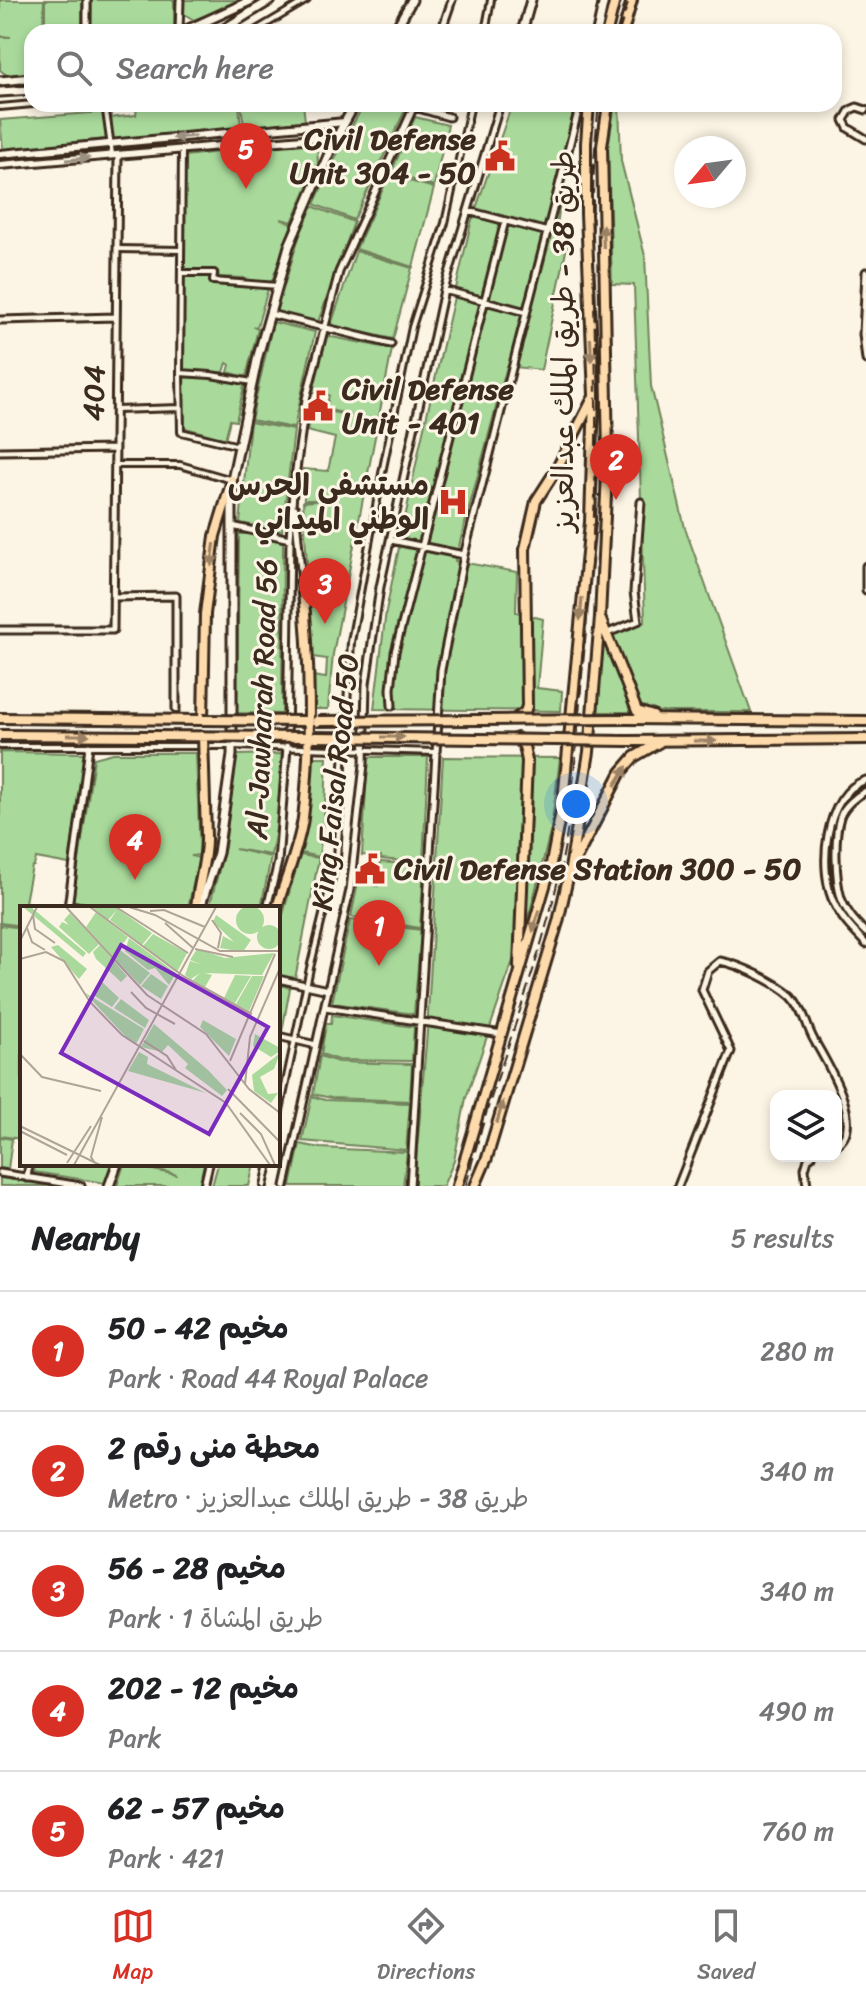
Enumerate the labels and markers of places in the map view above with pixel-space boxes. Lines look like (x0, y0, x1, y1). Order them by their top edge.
place label: Civil Defense Unit 304 - 50 (290, 112, 477, 200)
pin: 5 (220, 123, 272, 189)
public building icon: Civil Defense Unit 304 - 50 (483, 139, 517, 173)
place label: Civil Defense Unit - 401 (341, 362, 514, 450)
public building icon: Civil Defense Unit - 401 (301, 389, 335, 423)
pin: 2 (590, 434, 642, 500)
place label: مستشفى الحرس الوطني الميداني (228, 458, 429, 546)
hospital icon: مستشفى الحرس الوطني الميداني (436, 485, 470, 519)
pin: 3 (299, 558, 351, 624)
pin: 4 (109, 814, 161, 880)
place label: Civil Defense Station 300 - 50 (393, 842, 801, 896)
public building icon: Civil Defense Station 300 - 50 (353, 852, 387, 886)
pin: 1 (353, 900, 405, 966)

